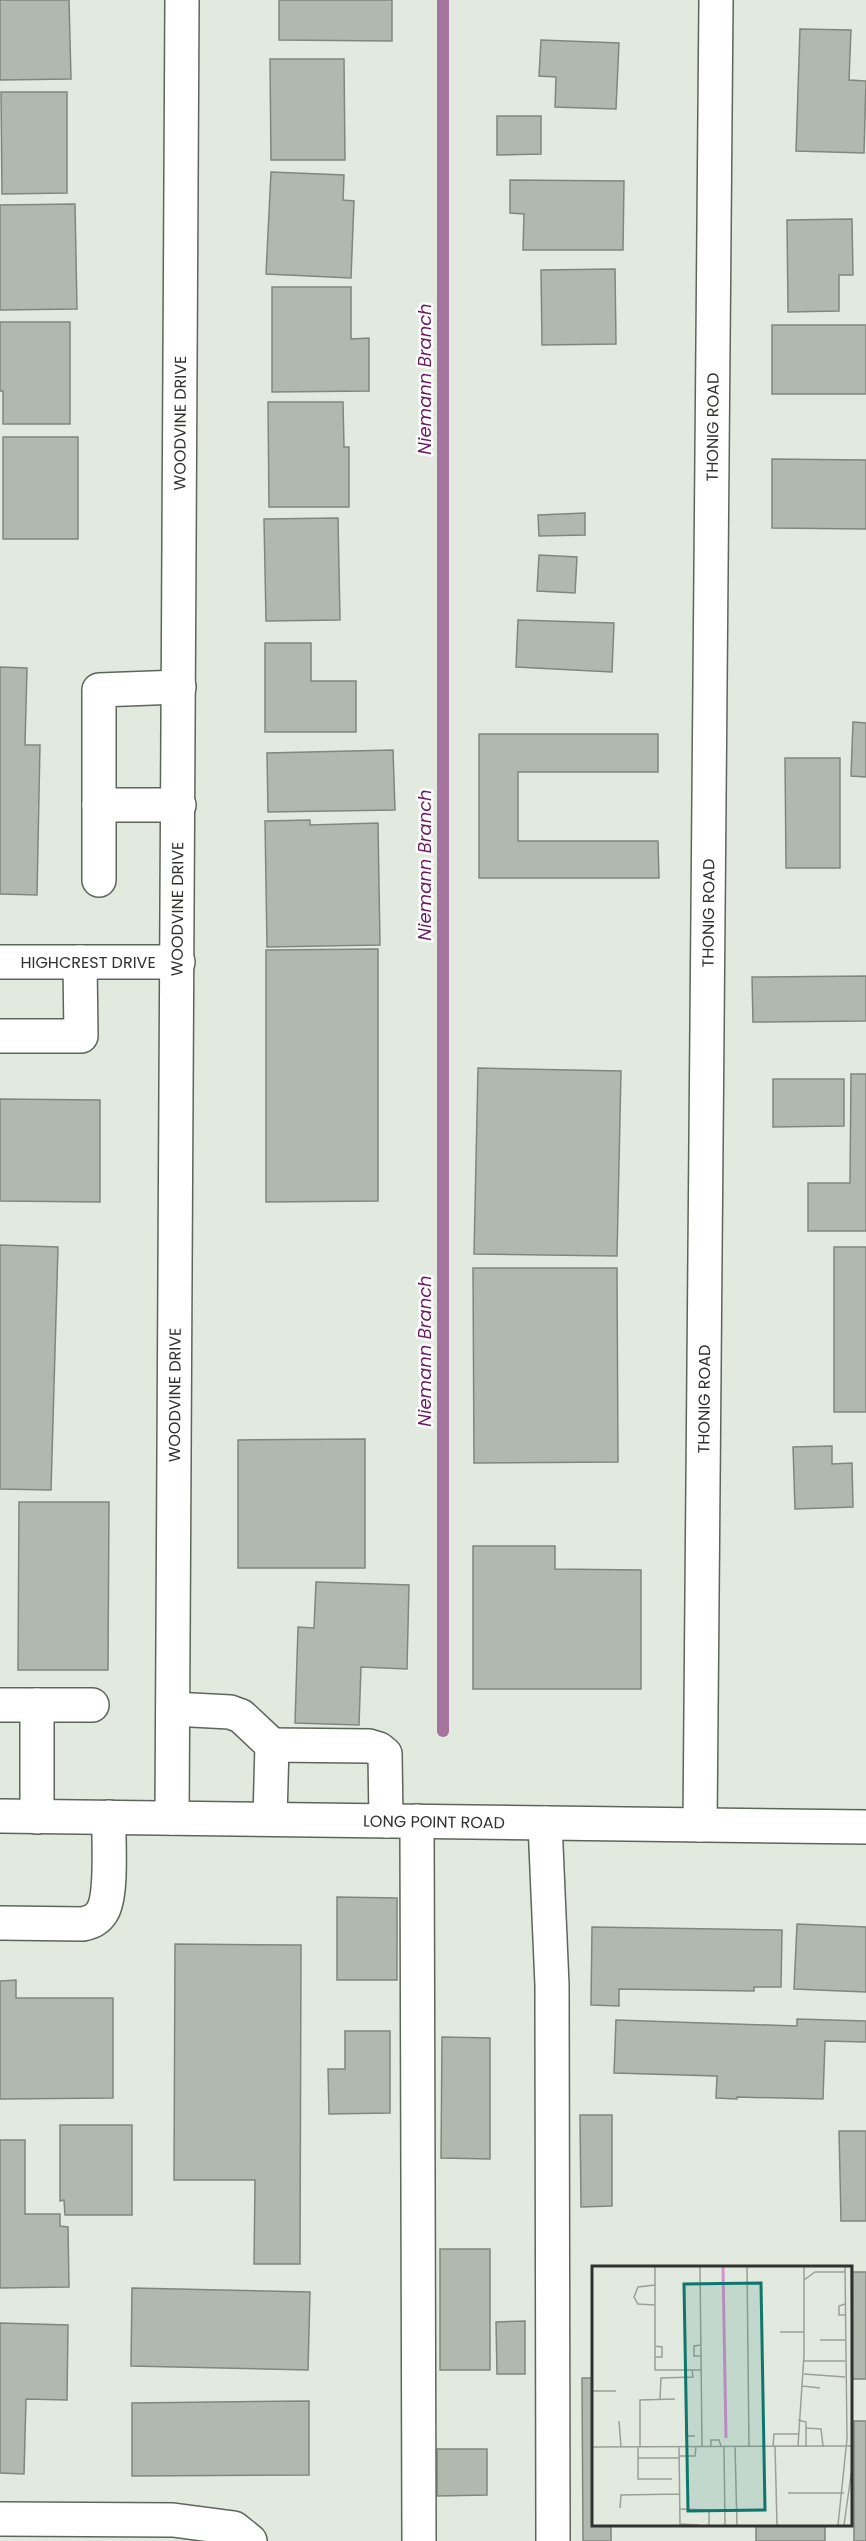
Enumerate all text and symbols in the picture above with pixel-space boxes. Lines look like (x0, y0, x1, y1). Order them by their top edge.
water label: Niemann Branch (412, 303, 437, 455)
street label: WOODVINE DRIVE (168, 356, 192, 490)
street label: THONIG ROAD (701, 373, 725, 481)
water label: Niemann Branch (412, 789, 437, 941)
street label: WOODVINE DRIVE (166, 842, 189, 976)
street label: THONIG ROAD (697, 859, 720, 967)
street label: HIGHCREST DRIVE (20, 951, 156, 974)
water label: Niemann Branch (412, 1275, 437, 1427)
street label: WOODVINE DRIVE (163, 1328, 187, 1462)
street label: THONIG ROAD (692, 1345, 716, 1453)
street label: LONG POINT ROAD (363, 1810, 505, 1834)
inset map (592, 2266, 851, 2526)

